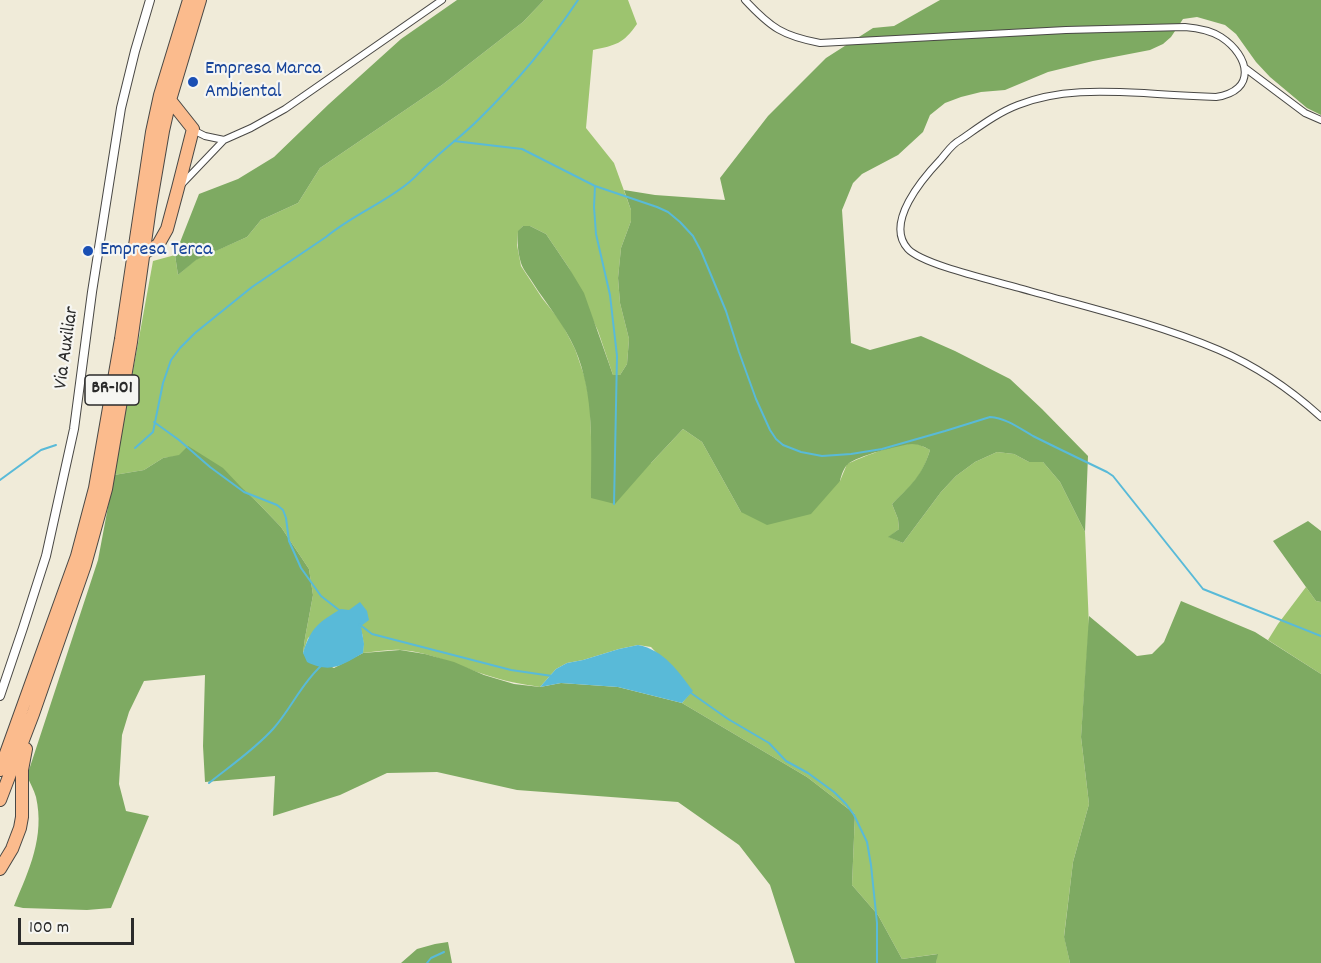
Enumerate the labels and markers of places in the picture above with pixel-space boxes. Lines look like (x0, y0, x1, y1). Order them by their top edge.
place label: Empresa Marca Ambiental (205, 58, 322, 105)
marker: Empresa Marca Ambiental (186, 75, 200, 89)
place label: Empresa Terca (100, 239, 212, 263)
marker: Empresa Terca (81, 244, 95, 258)

